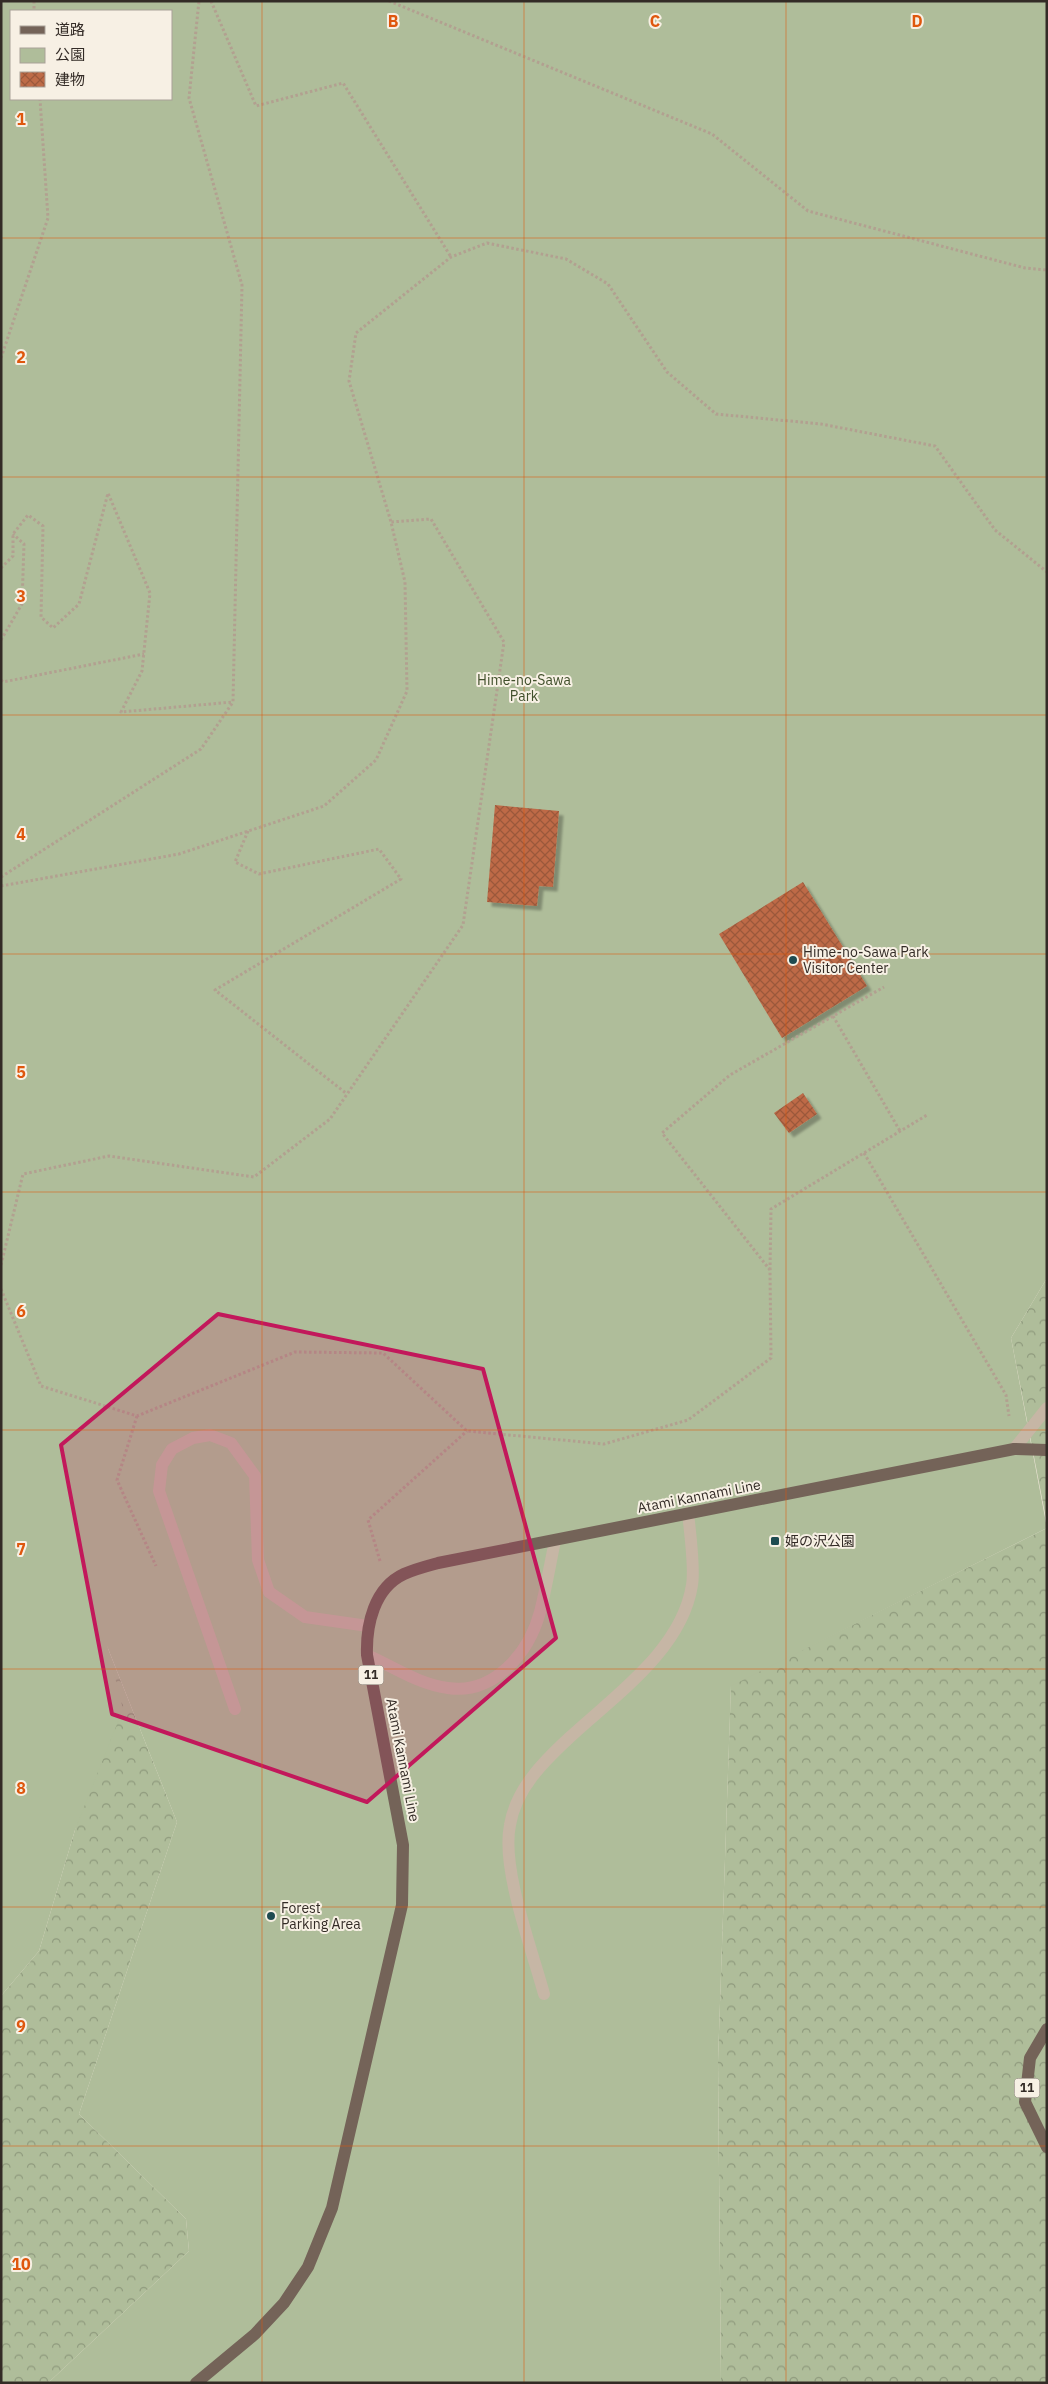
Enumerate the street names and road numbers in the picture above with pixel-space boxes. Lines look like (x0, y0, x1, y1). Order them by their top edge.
street label: Atami Kannami Line (636, 1475, 762, 1517)
road number: 11 (358, 1666, 384, 1684)
street label: Atami Kannami Line (382, 1697, 424, 1823)
road number: 11 (1014, 2078, 1040, 2098)

